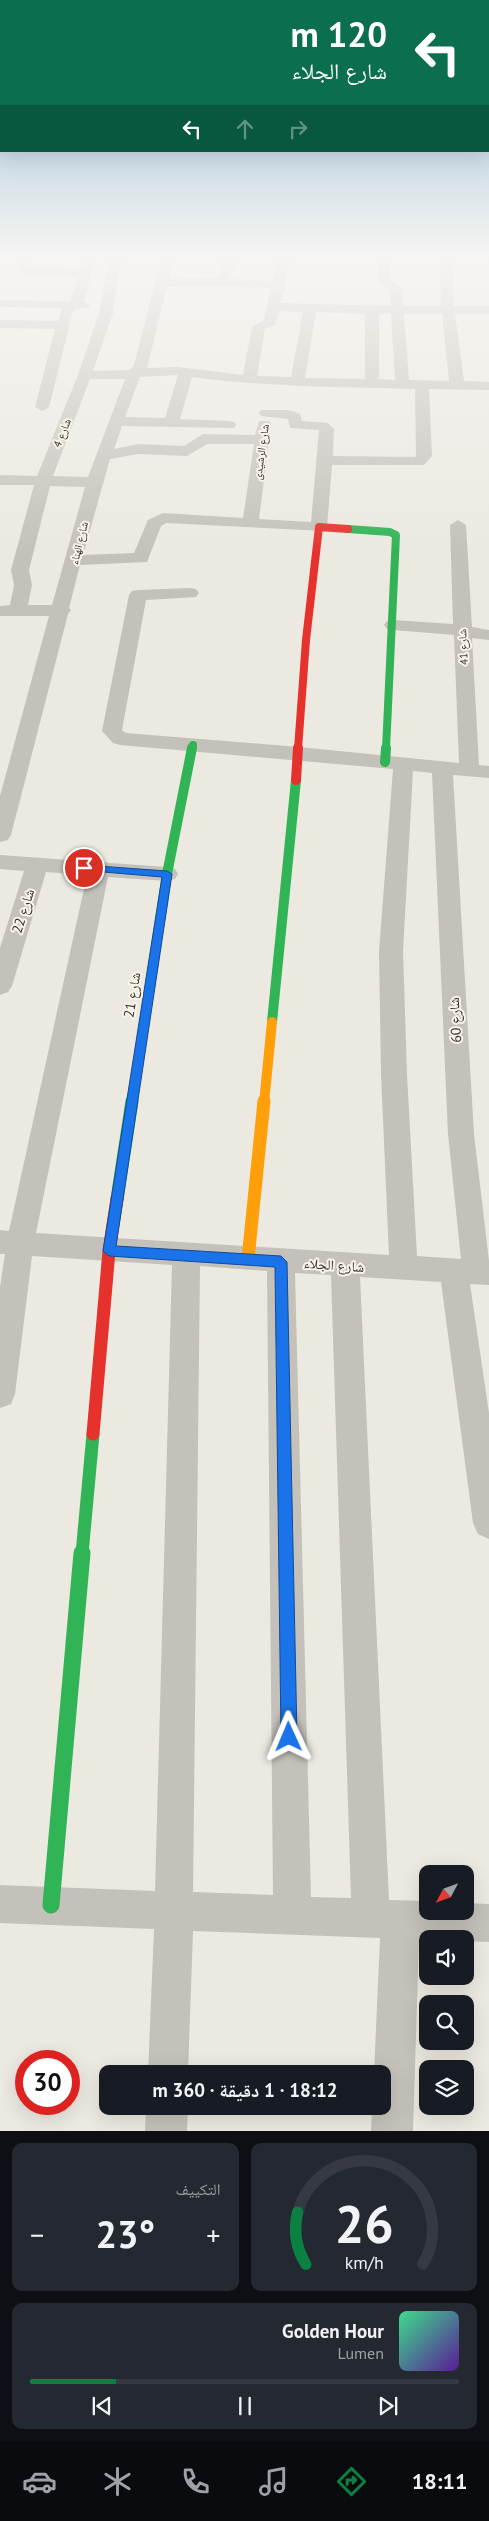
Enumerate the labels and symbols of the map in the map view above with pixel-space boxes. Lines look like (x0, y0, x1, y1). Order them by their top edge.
street label: شارع 4 (50, 417, 74, 449)
street label: شارع الرشيدى (250, 423, 272, 481)
street label: شارع الهناء (67, 520, 91, 566)
street label: شارع 41 (455, 629, 471, 665)
pin (63, 847, 105, 889)
street label: شارع 22 (8, 887, 39, 936)
street label: شارع 21 (120, 971, 145, 1019)
street label: شارع 60 (445, 997, 466, 1043)
street label: شارع الجلاء (303, 1254, 365, 1277)
position arrow (262, 1710, 314, 1762)
north arrow (419, 1865, 474, 1920)
speed limit sign: 30 (15, 2050, 80, 2115)

